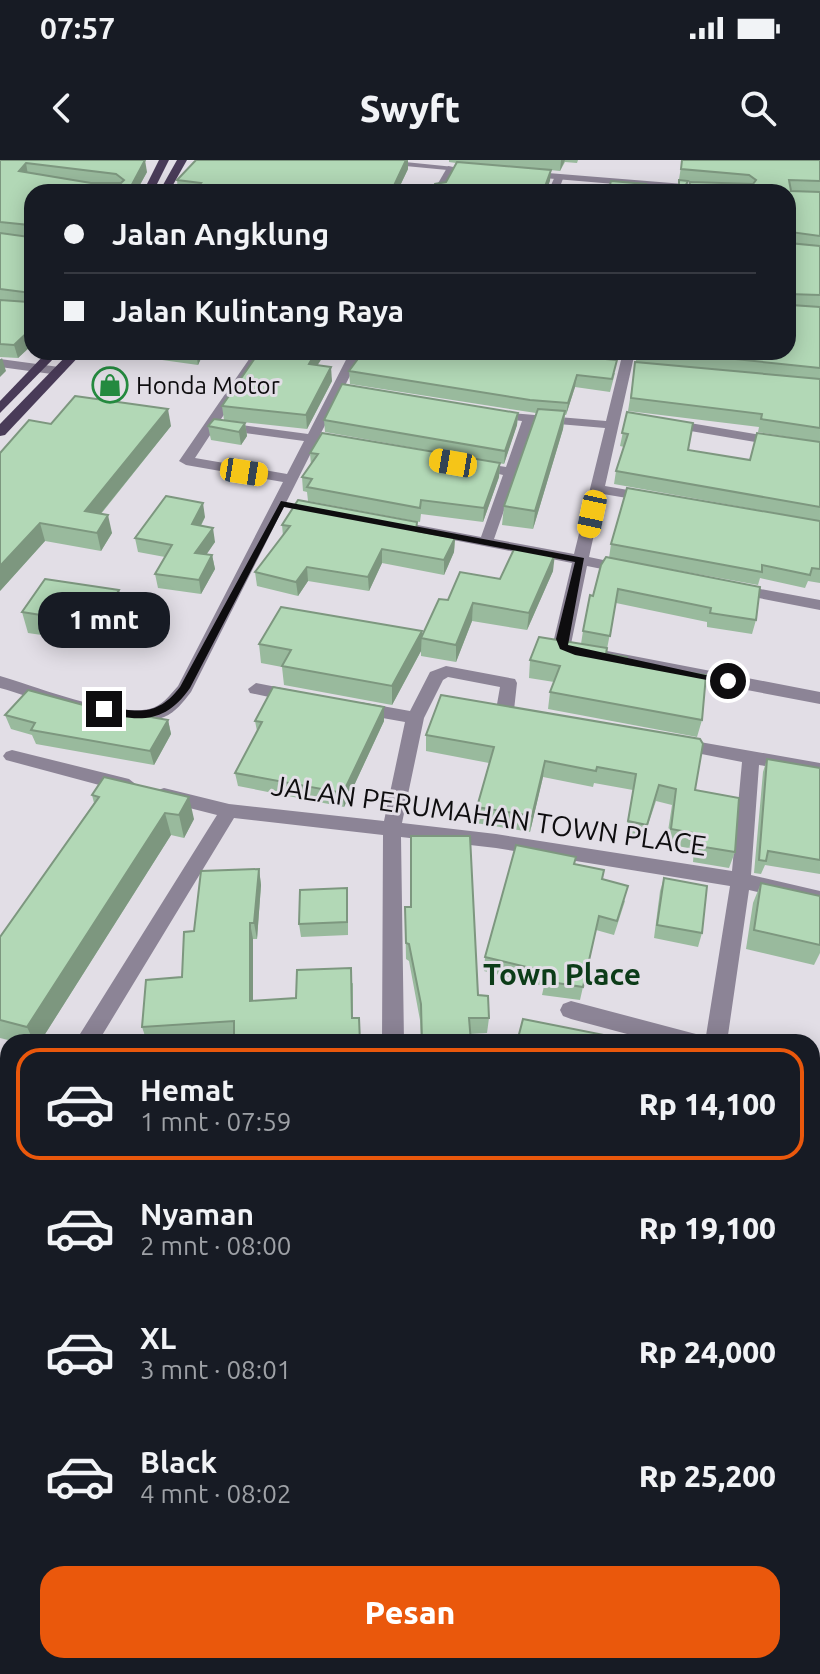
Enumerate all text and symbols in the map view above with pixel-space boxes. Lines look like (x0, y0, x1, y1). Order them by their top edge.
text: 07:57 (40, 11, 115, 45)
icon: back (40, 86, 84, 130)
icon: search (736, 86, 780, 130)
text: Swyft (360, 88, 460, 129)
text: Jalan Angklung (112, 217, 329, 251)
text: Jalan Kulintang Raya (112, 294, 404, 328)
shop icon: Honda Motor (91, 366, 129, 404)
place label: Honda Motor (136, 372, 280, 399)
car (427, 447, 479, 479)
car (218, 456, 270, 488)
car (575, 488, 609, 540)
callout: 1 mnt (38, 593, 170, 649)
text: 1 mnt (69, 605, 139, 634)
route start (710, 663, 746, 699)
route end (86, 691, 122, 727)
street label: JALAN PERUMAHAN TOWN PLACE (270, 769, 708, 861)
district label: Town Place (483, 957, 641, 991)
icon: car (44, 1068, 116, 1140)
text: Hemat (140, 1073, 234, 1107)
text: Rp 14,100 (639, 1087, 776, 1121)
text: 1 mnt · 07:59 (140, 1107, 291, 1136)
icon: car (44, 1192, 116, 1264)
text: Nyaman (140, 1197, 254, 1231)
text: Rp 19,100 (639, 1211, 776, 1245)
text: 2 mnt · 08:00 (140, 1231, 291, 1260)
icon: car (44, 1316, 116, 1388)
text: XL (140, 1321, 176, 1355)
text: Rp 24,000 (639, 1335, 776, 1369)
text: 3 mnt · 08:01 (140, 1355, 291, 1384)
icon: car (44, 1440, 116, 1512)
text: Black (140, 1445, 217, 1479)
text: Rp 25,200 (639, 1459, 776, 1493)
text: 4 mnt · 08:02 (140, 1479, 291, 1508)
button: Pesan (40, 1566, 780, 1658)

